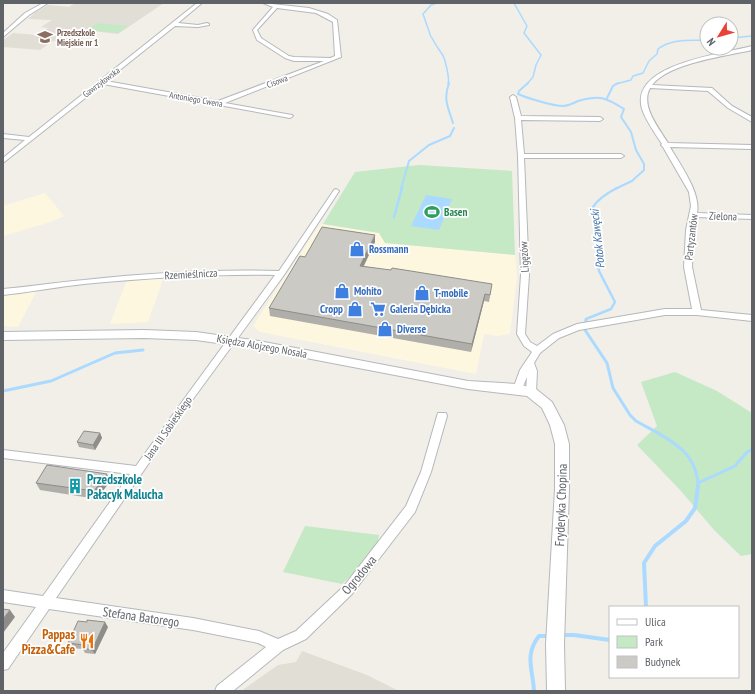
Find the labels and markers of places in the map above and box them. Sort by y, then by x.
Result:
place label: Przedszkole Miejskie nr 1 [57,27,98,48]
school or university icon: Przedszkole Miejskie nr 1 [36,28,54,46]
sports icon: Basen [423,203,441,221]
place label: Basen [444,205,467,219]
shop icon: Rossmann [348,240,366,258]
place label: Rossmann [369,242,408,256]
shop icon: Mohito [333,282,351,300]
place label: Mohito [354,284,382,298]
shop icon: T-mobile [413,284,431,302]
place label: T-mobile [434,286,469,300]
shop icon: Cropp [346,300,364,318]
supermarket icon: Galeria Dębicka [369,300,387,318]
place label: Cropp [320,302,343,316]
place label: Galeria Dębicka [390,302,451,316]
shop icon: Diverse [376,320,394,338]
place label: Diverse [397,322,426,336]
place label: Przedszkole Pałacyk Malucha [87,471,163,503]
building icon: Przedszkole Pałacyk Malucha [66,477,84,495]
place label: Pappas Pizza&Cafe [22,626,75,658]
restaurant icon: Pappas Pizza&Cafe [78,632,96,650]

